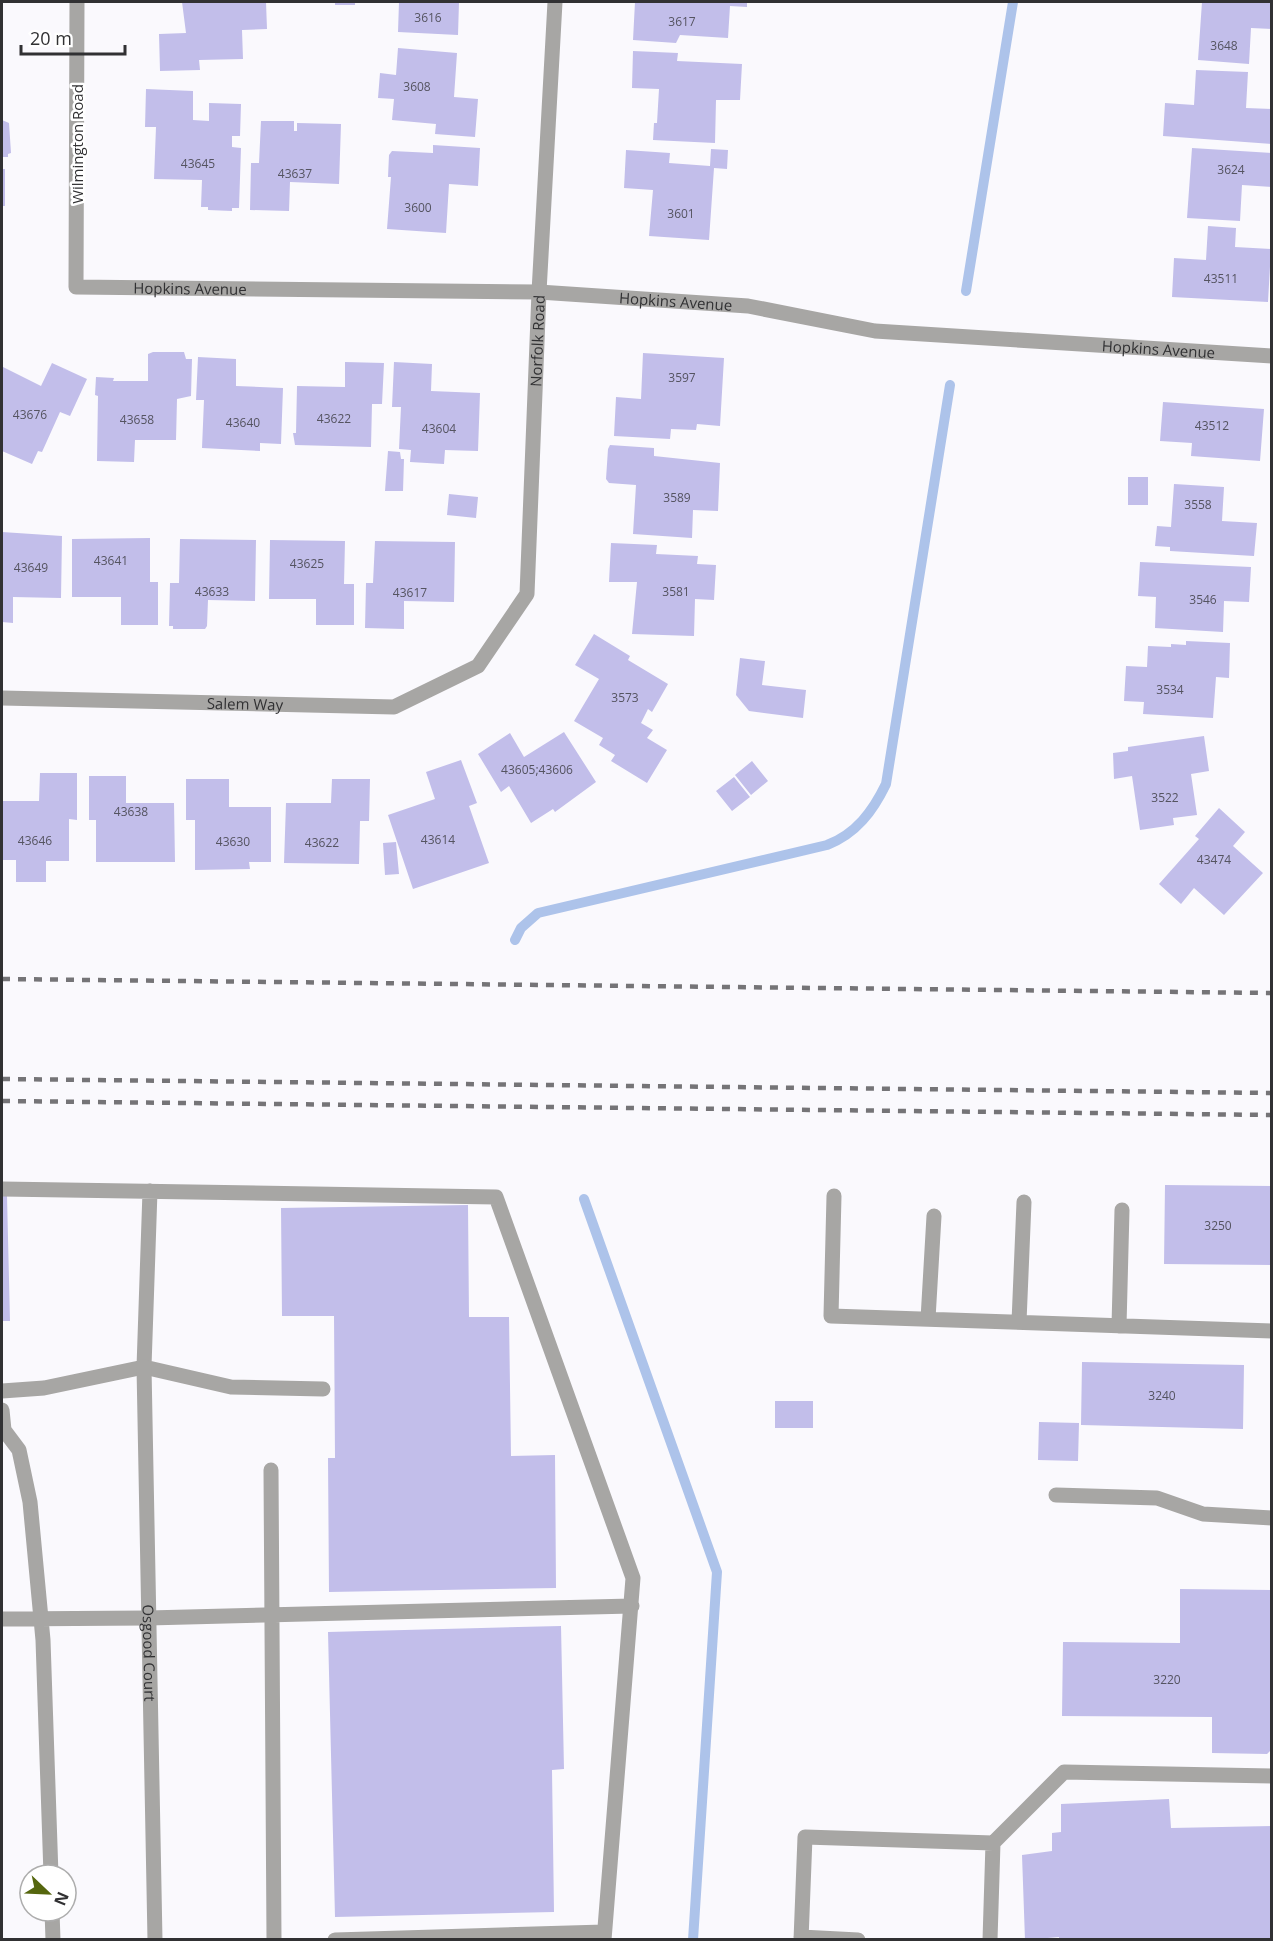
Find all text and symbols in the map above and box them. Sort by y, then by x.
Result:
house number: 3616 [414,9,442,26]
house number: 3617 [668,13,696,30]
scale bar [21,18,124,56]
text: 20 m [30,26,72,50]
house number: 3648 [1210,37,1238,54]
house number: 3608 [403,78,431,95]
street label: Wilmington Road [67,84,87,204]
house number: 43645 [181,155,215,172]
house number: 3624 [1217,161,1245,178]
house number: 43637 [278,165,312,182]
house number: 3600 [404,199,432,216]
house number: 3601 [667,205,695,222]
house number: 43511 [1204,270,1238,287]
street label: Hopkins Avenue [133,278,247,299]
street label: Hopkins Avenue [618,287,733,315]
street label: Norfolk Road [525,295,549,387]
street label: Hopkins Avenue [1101,335,1216,362]
house number: 3597 [668,369,696,386]
house number: 43676 [13,406,47,423]
house number: 43622 [317,410,351,427]
house number: 43658 [120,411,154,428]
house number: 43640 [226,414,260,431]
house number: 43512 [1195,417,1229,434]
house number: 43604 [422,420,456,437]
house number: 3589 [663,489,691,506]
house number: 3558 [1184,496,1212,513]
house number: 43641 [94,552,128,569]
house number: 43625 [290,555,324,572]
house number: 43649 [14,559,48,576]
house number: 43633 [195,583,229,600]
house number: 3581 [662,583,690,600]
house number: 43617 [393,584,427,601]
house number: 3546 [1189,591,1217,608]
house number: 3534 [1156,681,1184,698]
house number: 3573 [611,689,639,706]
street label: Salem Way [207,693,284,714]
house number: 43605;43606 [501,761,573,778]
house number: 3522 [1151,789,1179,806]
house number: 43638 [114,803,148,820]
house number: 43614 [421,831,455,848]
house number: 43646 [18,832,52,849]
house number: 43630 [216,833,250,850]
house number: 43622 [305,834,339,851]
house number: 43474 [1197,851,1231,868]
house number: 3250 [1204,1217,1232,1234]
house number: 3240 [1148,1387,1176,1404]
street label: Osgood Court [139,1604,160,1702]
house number: 3220 [1153,1671,1181,1688]
north arrow [18,1863,78,1923]
text: N [49,1889,74,1909]

